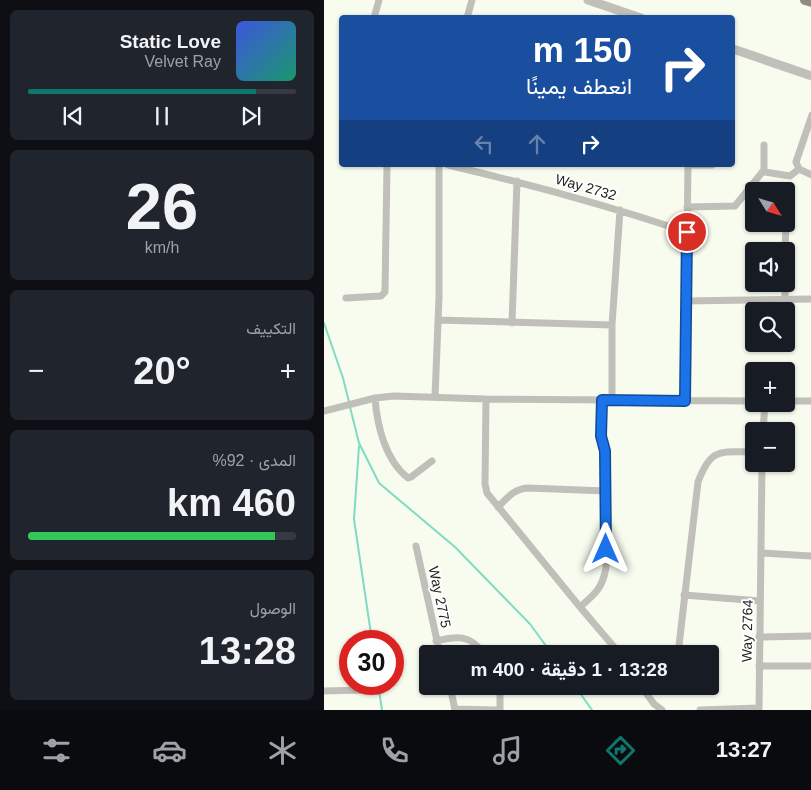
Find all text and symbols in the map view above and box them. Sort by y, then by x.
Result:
text: 150 m [533,30,632,69]
text: Static Love [120,31,221,52]
icon: right [650,35,715,100]
text: Velvet Ray [145,53,221,70]
text: انعطف يمينًا [526,74,632,99]
icon: previous [59,102,87,130]
icon: pause [148,102,176,130]
icon: next [237,102,265,130]
icon: left [470,130,498,158]
icon: ahead [523,130,551,158]
icon: right [576,130,604,158]
text: 26 [126,170,198,243]
street label: Way 2732 [554,171,618,203]
north arrow [745,182,795,232]
map controls [745,182,795,472]
pin [666,211,708,253]
icon: arrive [673,218,701,246]
text: km/h [145,239,179,256]
button: sound [745,242,795,292]
button: search [745,302,795,352]
text: التكييف [246,320,296,337]
text: 20° [133,350,191,392]
text: − [28,355,44,386]
text: + [280,355,296,386]
button: + [745,362,795,412]
button: − [745,422,795,472]
text: المدى · 92% [212,452,296,469]
text: 460 km [167,482,296,524]
position arrow [579,522,631,574]
street label: Way 2775 [426,565,454,629]
street label: Way 2764 [738,599,756,662]
text: الوصول [250,600,296,617]
text: 13:28 [199,630,296,672]
speed limit sign: 30 [339,630,404,695]
text: 13:28 · 1 دقيقة · 400 m [471,659,667,680]
icon: filters [39,733,74,768]
icon: car [152,733,187,768]
icon: climate [265,733,300,768]
icon: phone [377,733,412,768]
icon: music [490,733,525,768]
icon: directions [603,733,638,768]
text: 13:27 [716,737,772,762]

